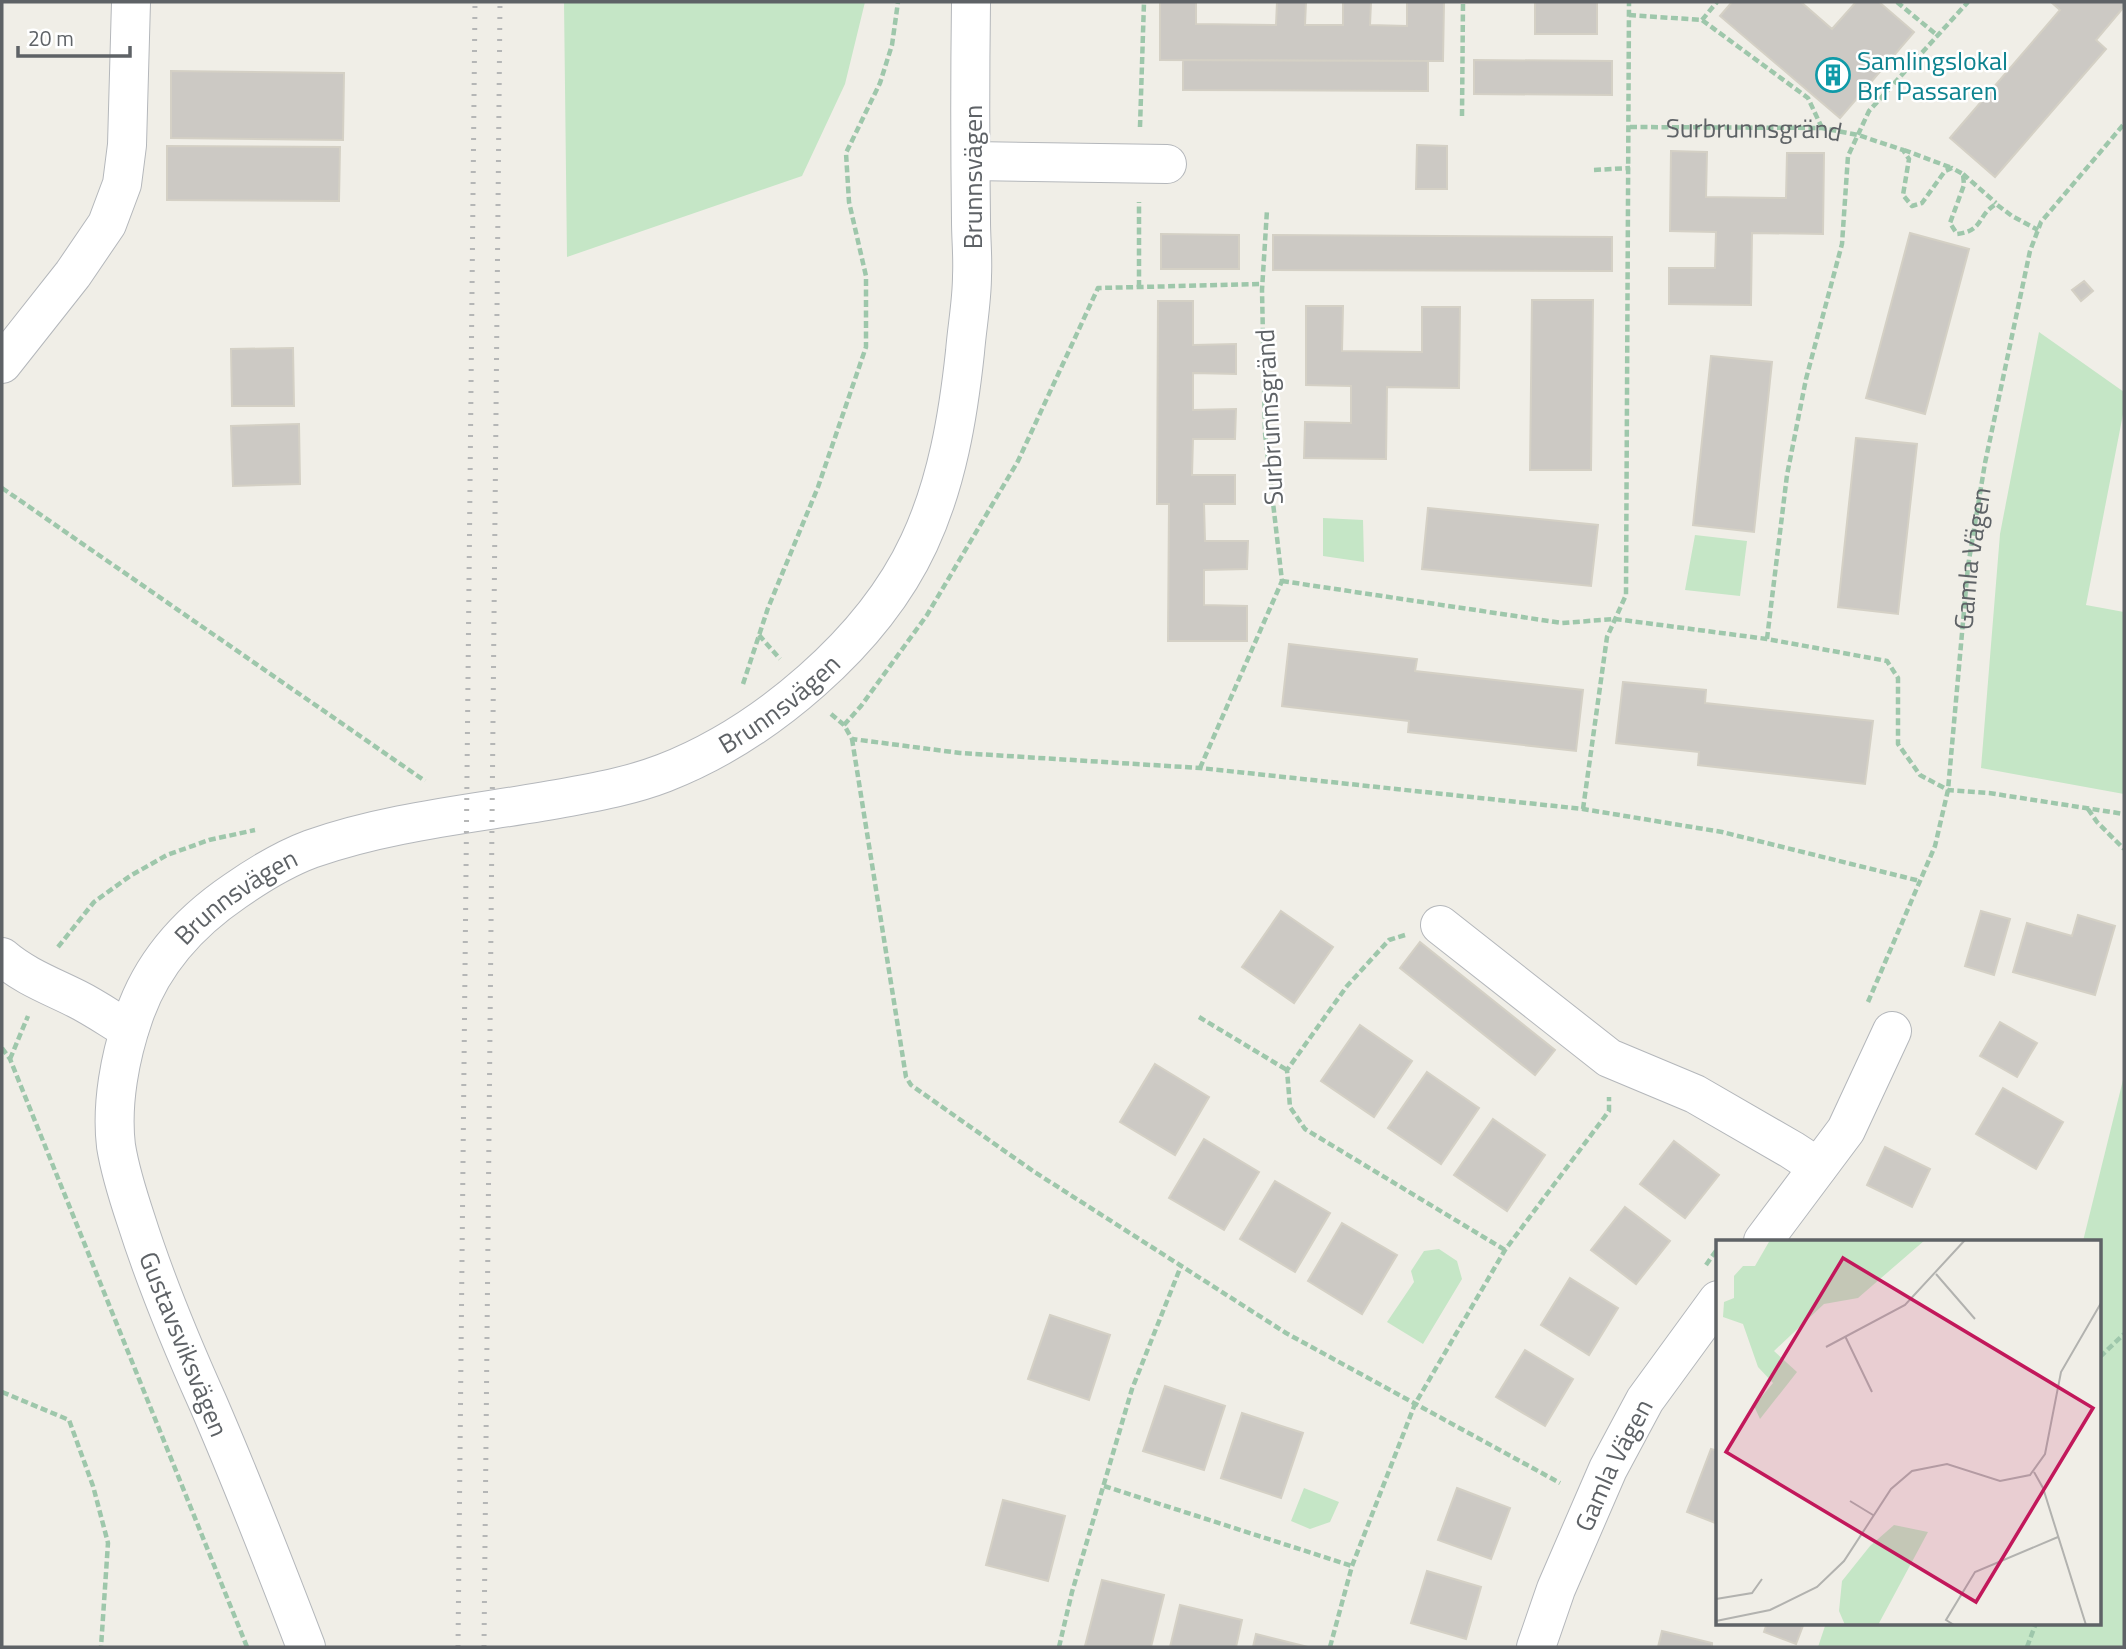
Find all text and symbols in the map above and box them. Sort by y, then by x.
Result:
scale bar [18,14,130,58]
text: 20 m [28,22,74,54]
place label: Samlingslokal Brf Passaren [1857,41,2008,110]
building icon: Samlingslokal Brf Passaren [1814,56,1852,94]
street label: Brunnsvägen [953,105,992,249]
street label: Surbrunnsgränd [1666,108,1846,151]
street label: Surbrunnsgränd [1245,328,1293,506]
street label: Gamla Vägen [1943,484,2000,631]
street label: Brunnsvägen [711,645,849,763]
street label: Brunnsvägen [164,838,304,953]
inset map [1716,1240,2102,1624]
street label: Gustavsviksvägen [129,1246,239,1442]
street label: Gamla Vägen [1564,1391,1662,1537]

